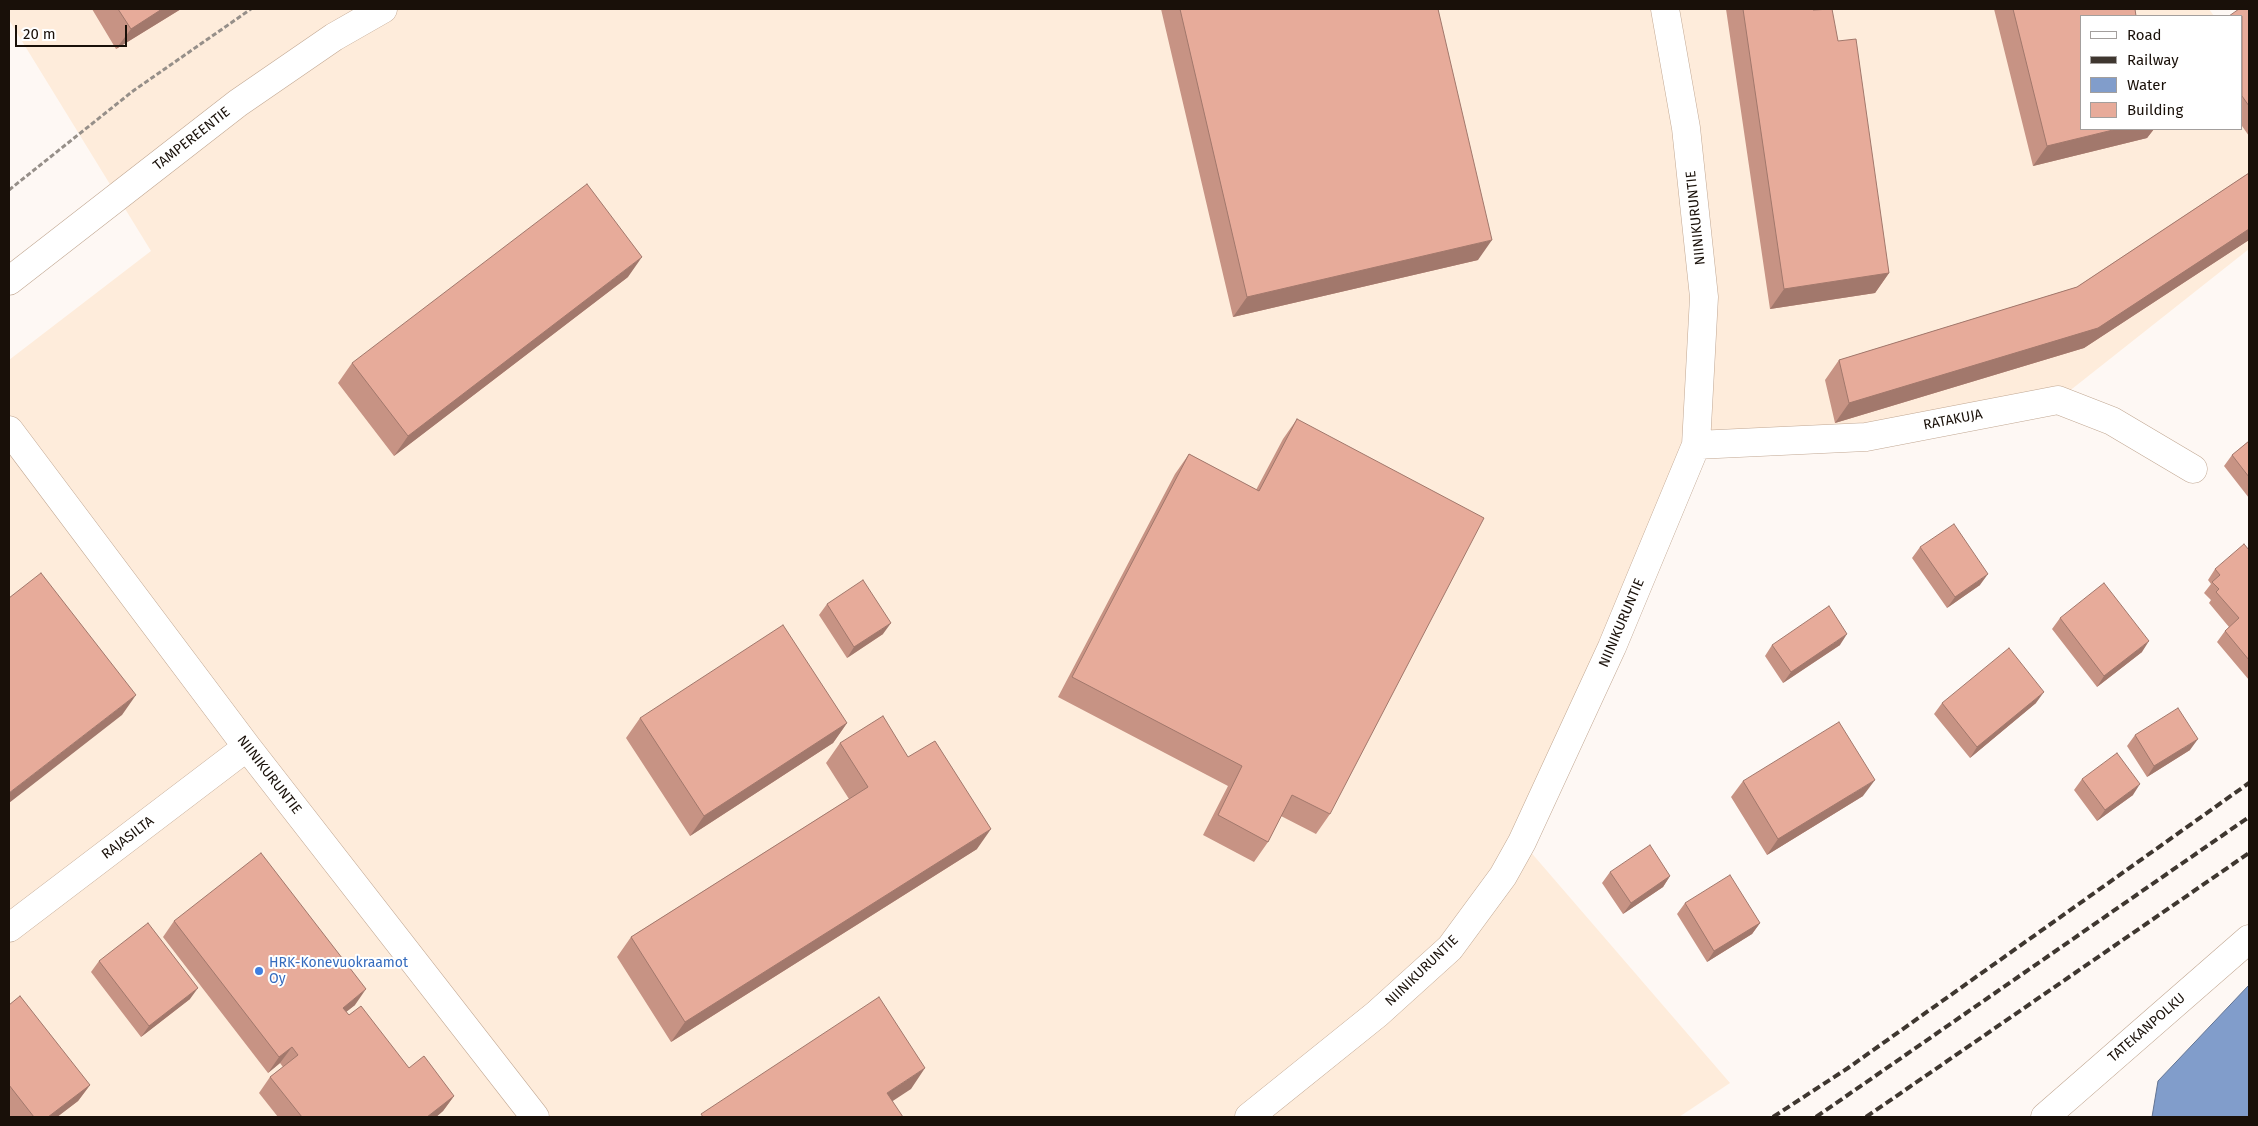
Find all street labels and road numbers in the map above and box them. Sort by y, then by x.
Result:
street label: TAMPEREENTIE [150,104,234,174]
street label: NIINIKURUNTIE [1683,170,1709,266]
street label: RATAKUJA [1922,406,1984,434]
street label: NIINIKURUNTIE [1596,576,1648,670]
street label: NIINIKURUNTIE [233,732,305,818]
street label: RAJASILTA [99,813,157,863]
street label: NIINIKURUNTIE [1382,932,1462,1010]
street label: TATEKANPOLKU [2105,990,2189,1066]

